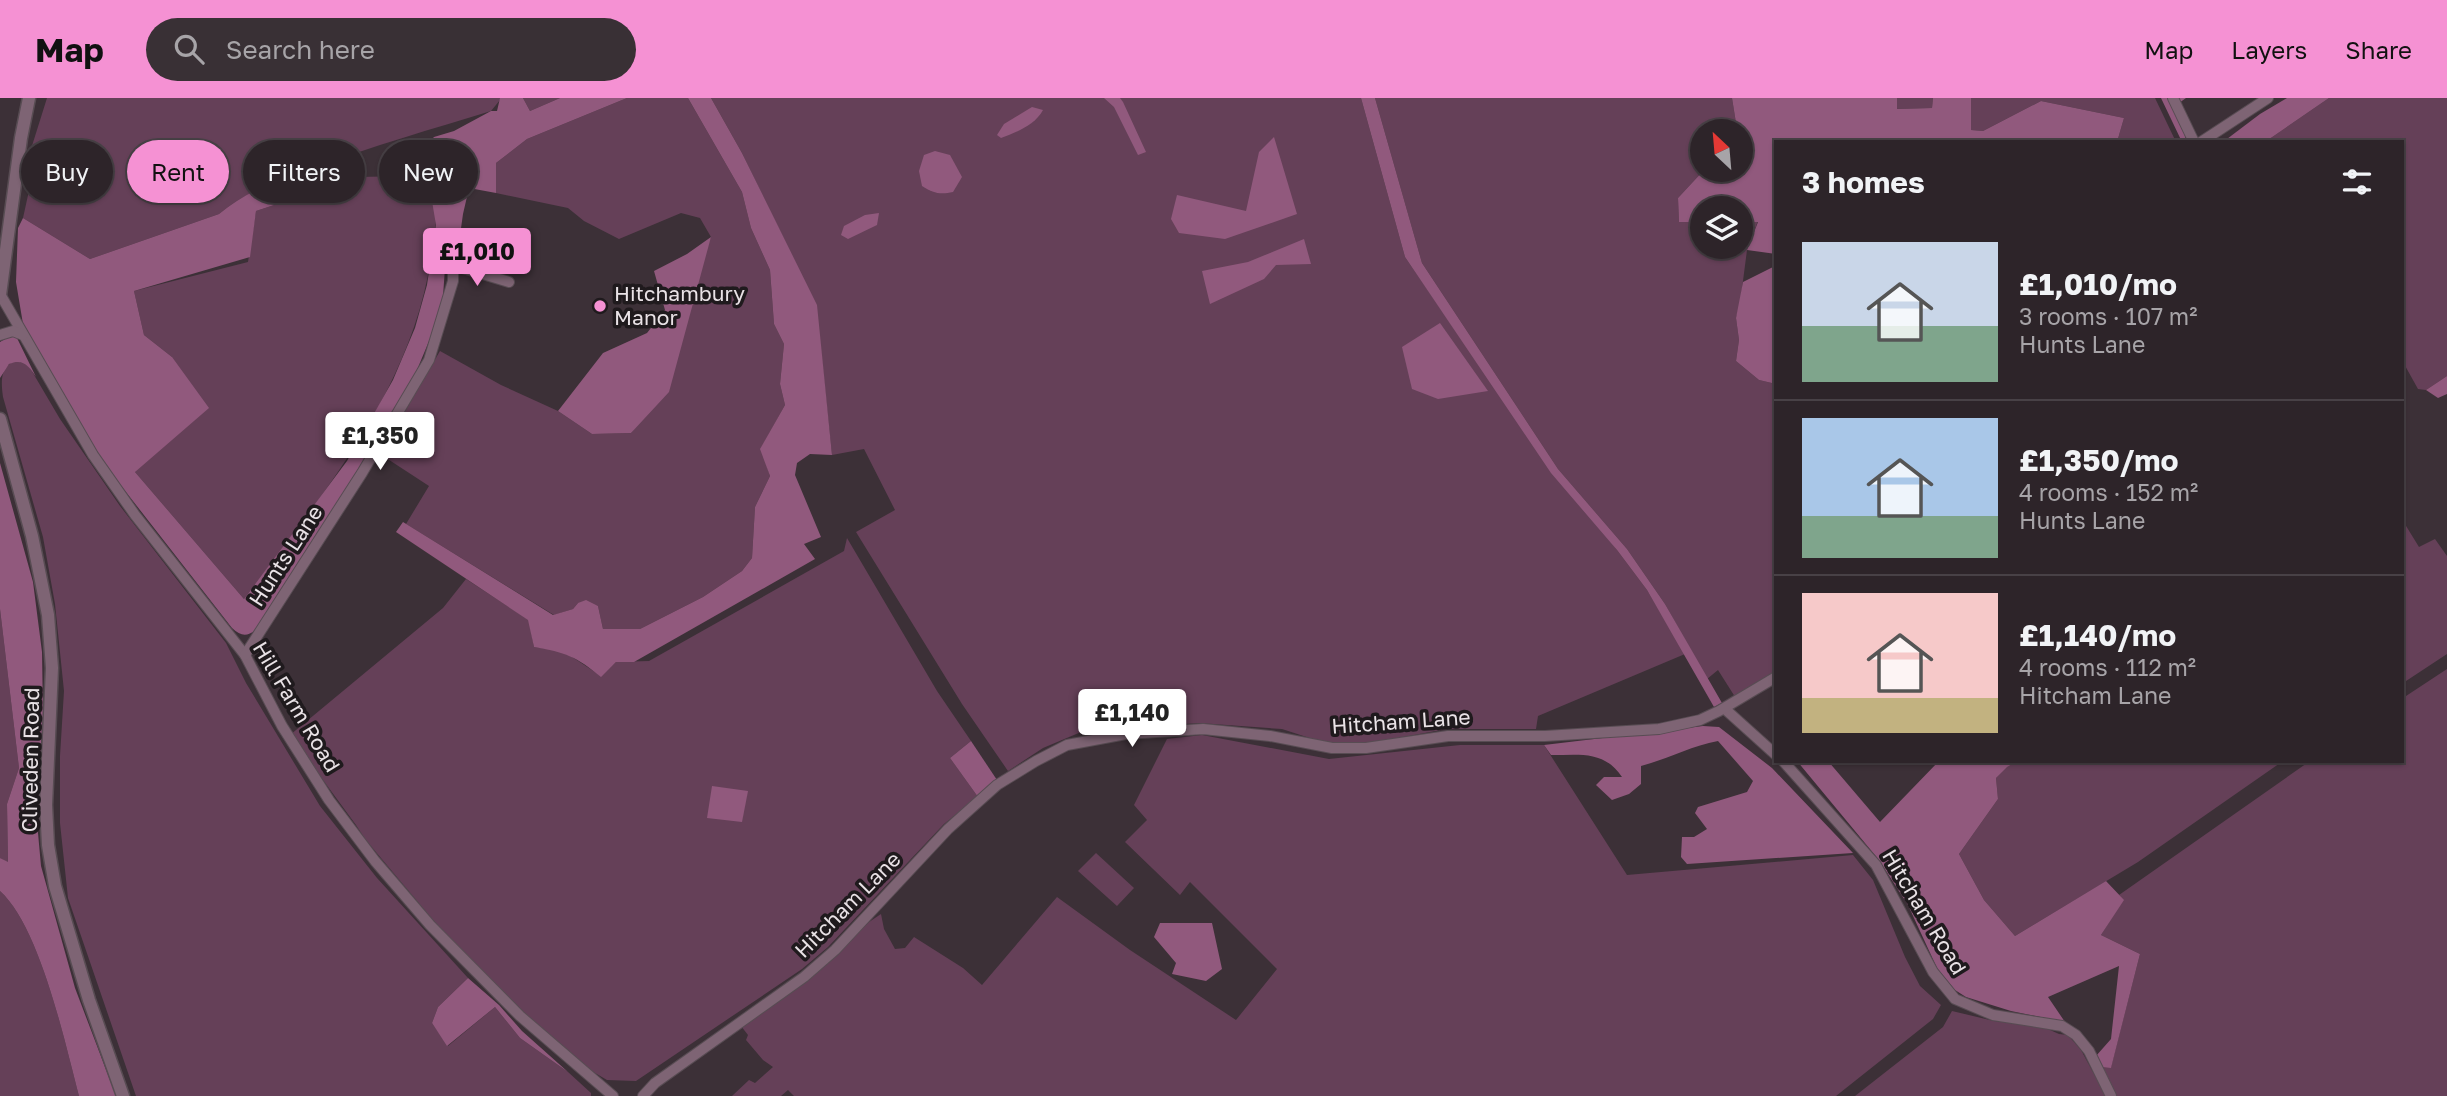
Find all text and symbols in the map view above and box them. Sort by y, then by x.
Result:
search box [146,18,636,81]
text: Map [35,30,104,69]
icon: search [170,30,208,68]
text: Search here [226,34,375,65]
text: Map [2144,35,2193,64]
text: Layers [2231,35,2307,64]
text: Share [2345,35,2412,64]
north arrow [1690,119,1754,182]
map controls [1690,119,1753,259]
chip: Buy [21,140,113,203]
chip: Rent [127,140,229,203]
chip: Filters [243,140,365,203]
chip: New [379,140,478,203]
icon: filters [2338,163,2376,201]
text: 3 homes [1802,164,1925,200]
button: layers [1690,196,1753,259]
pin: £1,010 [420,228,534,288]
text: £1,010 [439,237,515,265]
text: £1,010/mo [2019,266,2177,302]
icon: home [1858,270,1942,354]
place label: Hitchambury Manor [614,280,745,330]
marker: Hitchambury Manor [592,298,608,314]
text: 3 rooms · 107 m² [2019,302,2197,330]
text: Hunts Lane [2019,330,2145,358]
pin: £1,350 [323,412,437,472]
text: £1,350 [341,421,419,449]
text: £1,350/mo [2019,442,2179,478]
icon: home [1858,446,1942,530]
text: 4 rooms · 152 m² [2019,478,2198,506]
street label: Hunts Lane [243,500,327,611]
text: Hunts Lane [2019,506,2145,534]
text: £1,140/mo [2019,617,2176,653]
icon: home [1858,621,1942,705]
street label: Hill Farm Road [248,636,346,776]
text: 4 rooms · 112 m² [2019,653,2196,681]
text: Hitcham Lane [2019,681,2171,709]
street label: Cliveden Road [16,687,44,833]
pin: £1,140 [1075,690,1189,749]
text: £1,140 [1094,698,1170,726]
street label: Hitcham Lane [1331,703,1471,739]
street label: Hitcham Road [1877,844,1972,979]
street label: Hitcham Lane [789,846,906,963]

